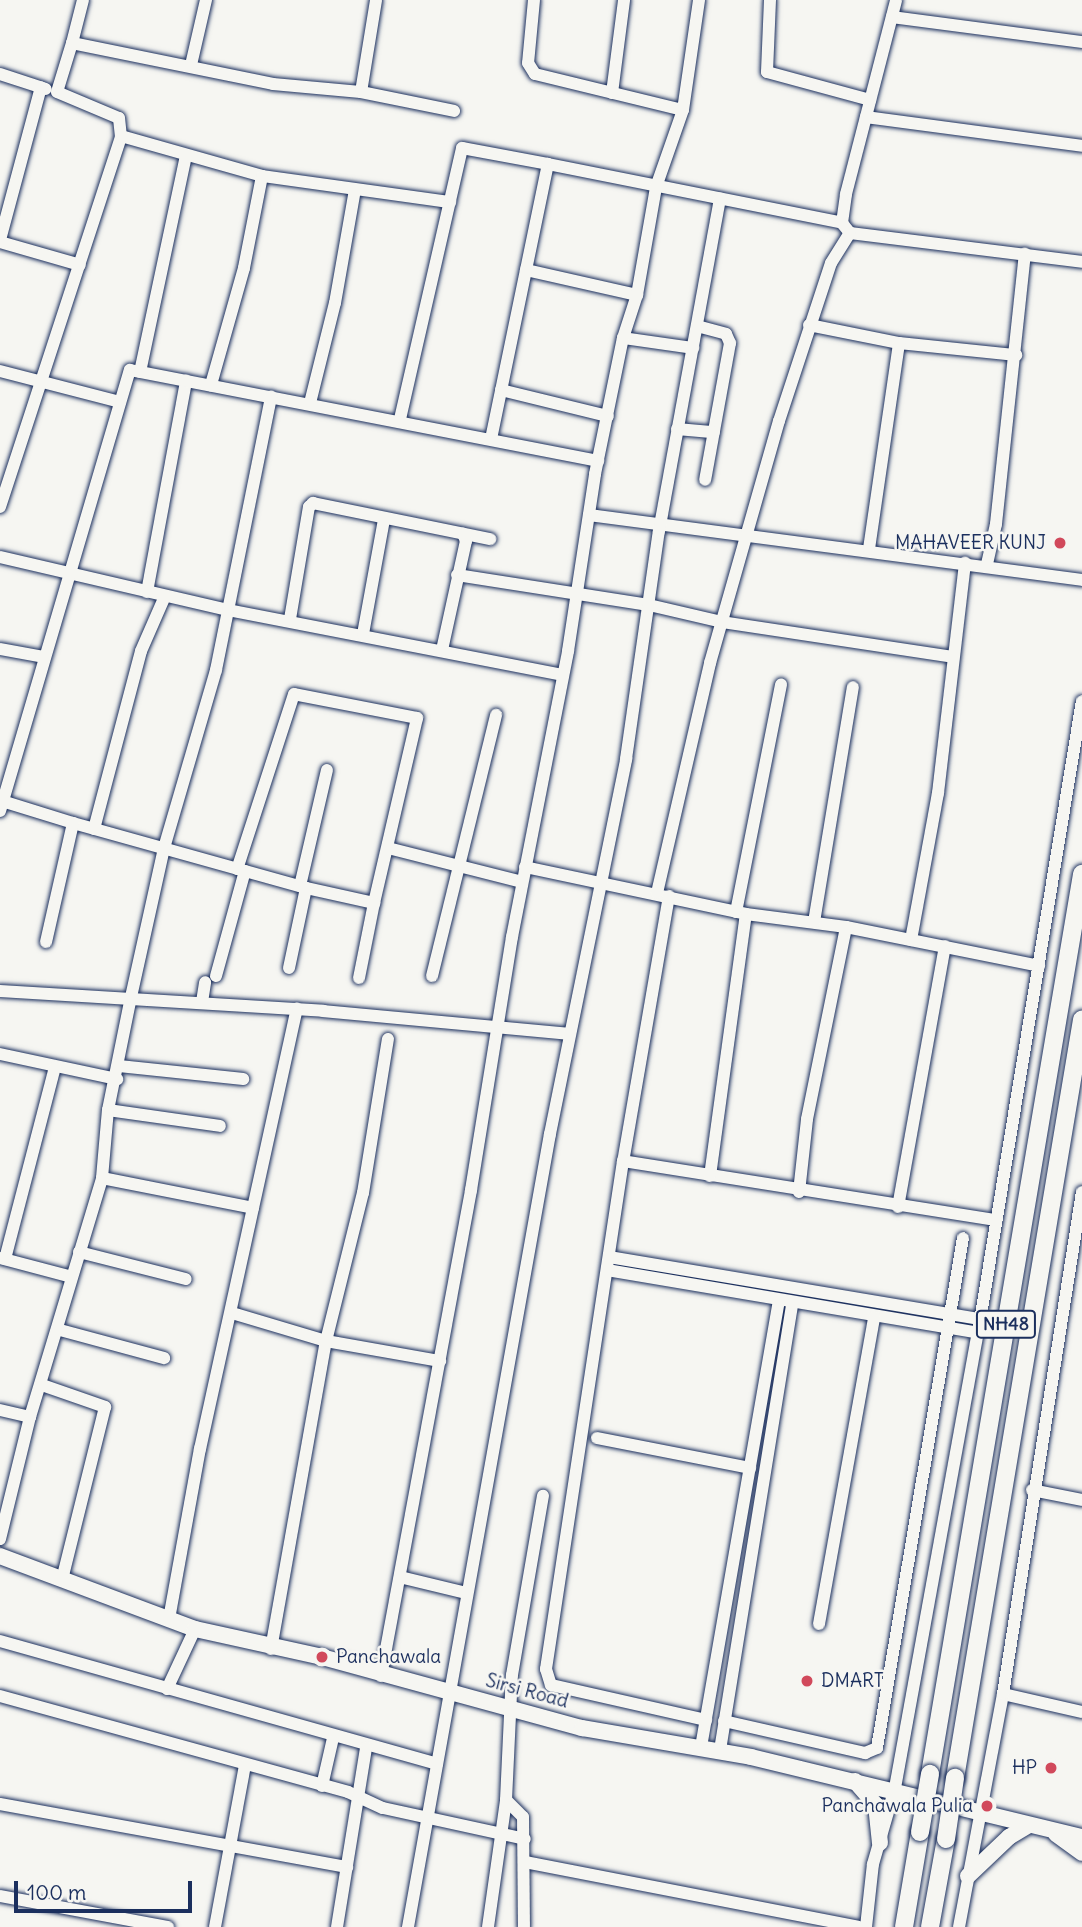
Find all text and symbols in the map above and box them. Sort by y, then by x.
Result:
place label: MAHAVEER KUNJ [895,532,1046,554]
marker: MAHAVEER KUNJ [1052,535,1068,551]
road number: NH48 [974,1310,1038,1338]
place label: Panchawala [336,1646,441,1668]
marker: Panchawala [314,1649,330,1665]
street label: Sirsi Road [483,1669,571,1713]
place label: DMART [821,1670,884,1692]
marker: DMART [799,1673,815,1689]
place label: HP [1012,1757,1037,1779]
marker: HP [1043,1760,1059,1776]
place label: Panchawala Pulia [821,1795,973,1817]
marker: Panchawala Pulia [979,1798,995,1814]
scale bar [18,1868,196,1912]
text: 100 m [27,1879,86,1906]

